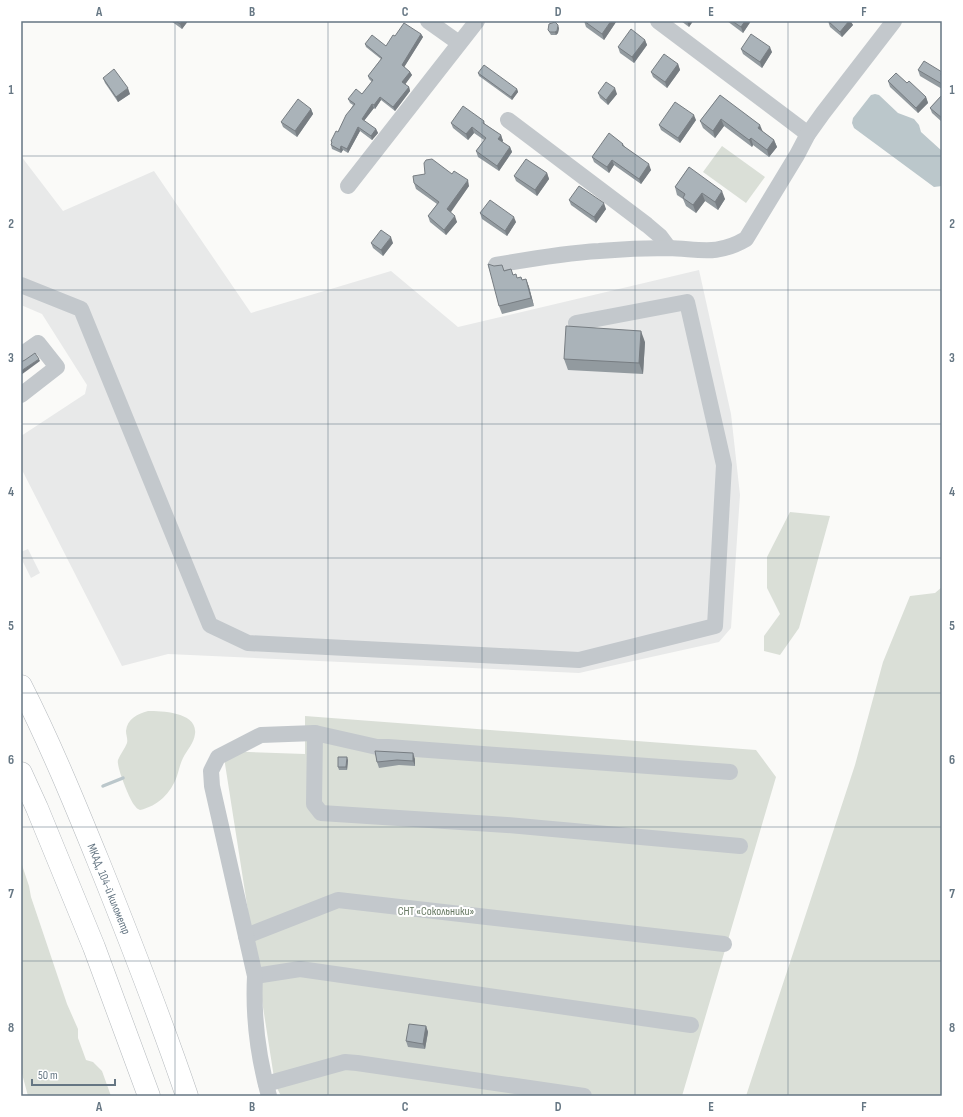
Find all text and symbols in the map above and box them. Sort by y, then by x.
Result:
text: A [95,4,103,20]
text: B [249,4,255,20]
text: C [402,4,409,20]
text: D [555,4,562,20]
text: E [708,4,714,20]
text: F [861,4,867,20]
text: 1 [8,82,14,98]
text: 1 [949,82,955,98]
text: 2 [8,216,14,232]
text: 2 [949,216,955,232]
text: 3 [8,350,14,366]
text: 3 [949,350,955,366]
text: 4 [8,484,14,500]
text: 4 [949,484,955,500]
text: 5 [8,618,14,634]
text: 5 [949,618,955,634]
text: 6 [8,752,14,768]
text: 6 [949,752,955,768]
street label: МКАД, 104-й километр [84,842,134,937]
text: 7 [8,886,14,902]
text: 7 [949,886,955,902]
park label: СНТ «Сокольники» [398,904,475,919]
text: 8 [8,1020,14,1036]
text: 8 [949,1020,955,1036]
scale bar [32,1061,115,1087]
text: 50 m [38,1068,58,1083]
text: A [95,1099,103,1115]
text: B [249,1099,255,1115]
text: C [402,1099,409,1115]
text: D [555,1099,562,1115]
text: E [708,1099,714,1115]
text: F [861,1099,867,1115]

